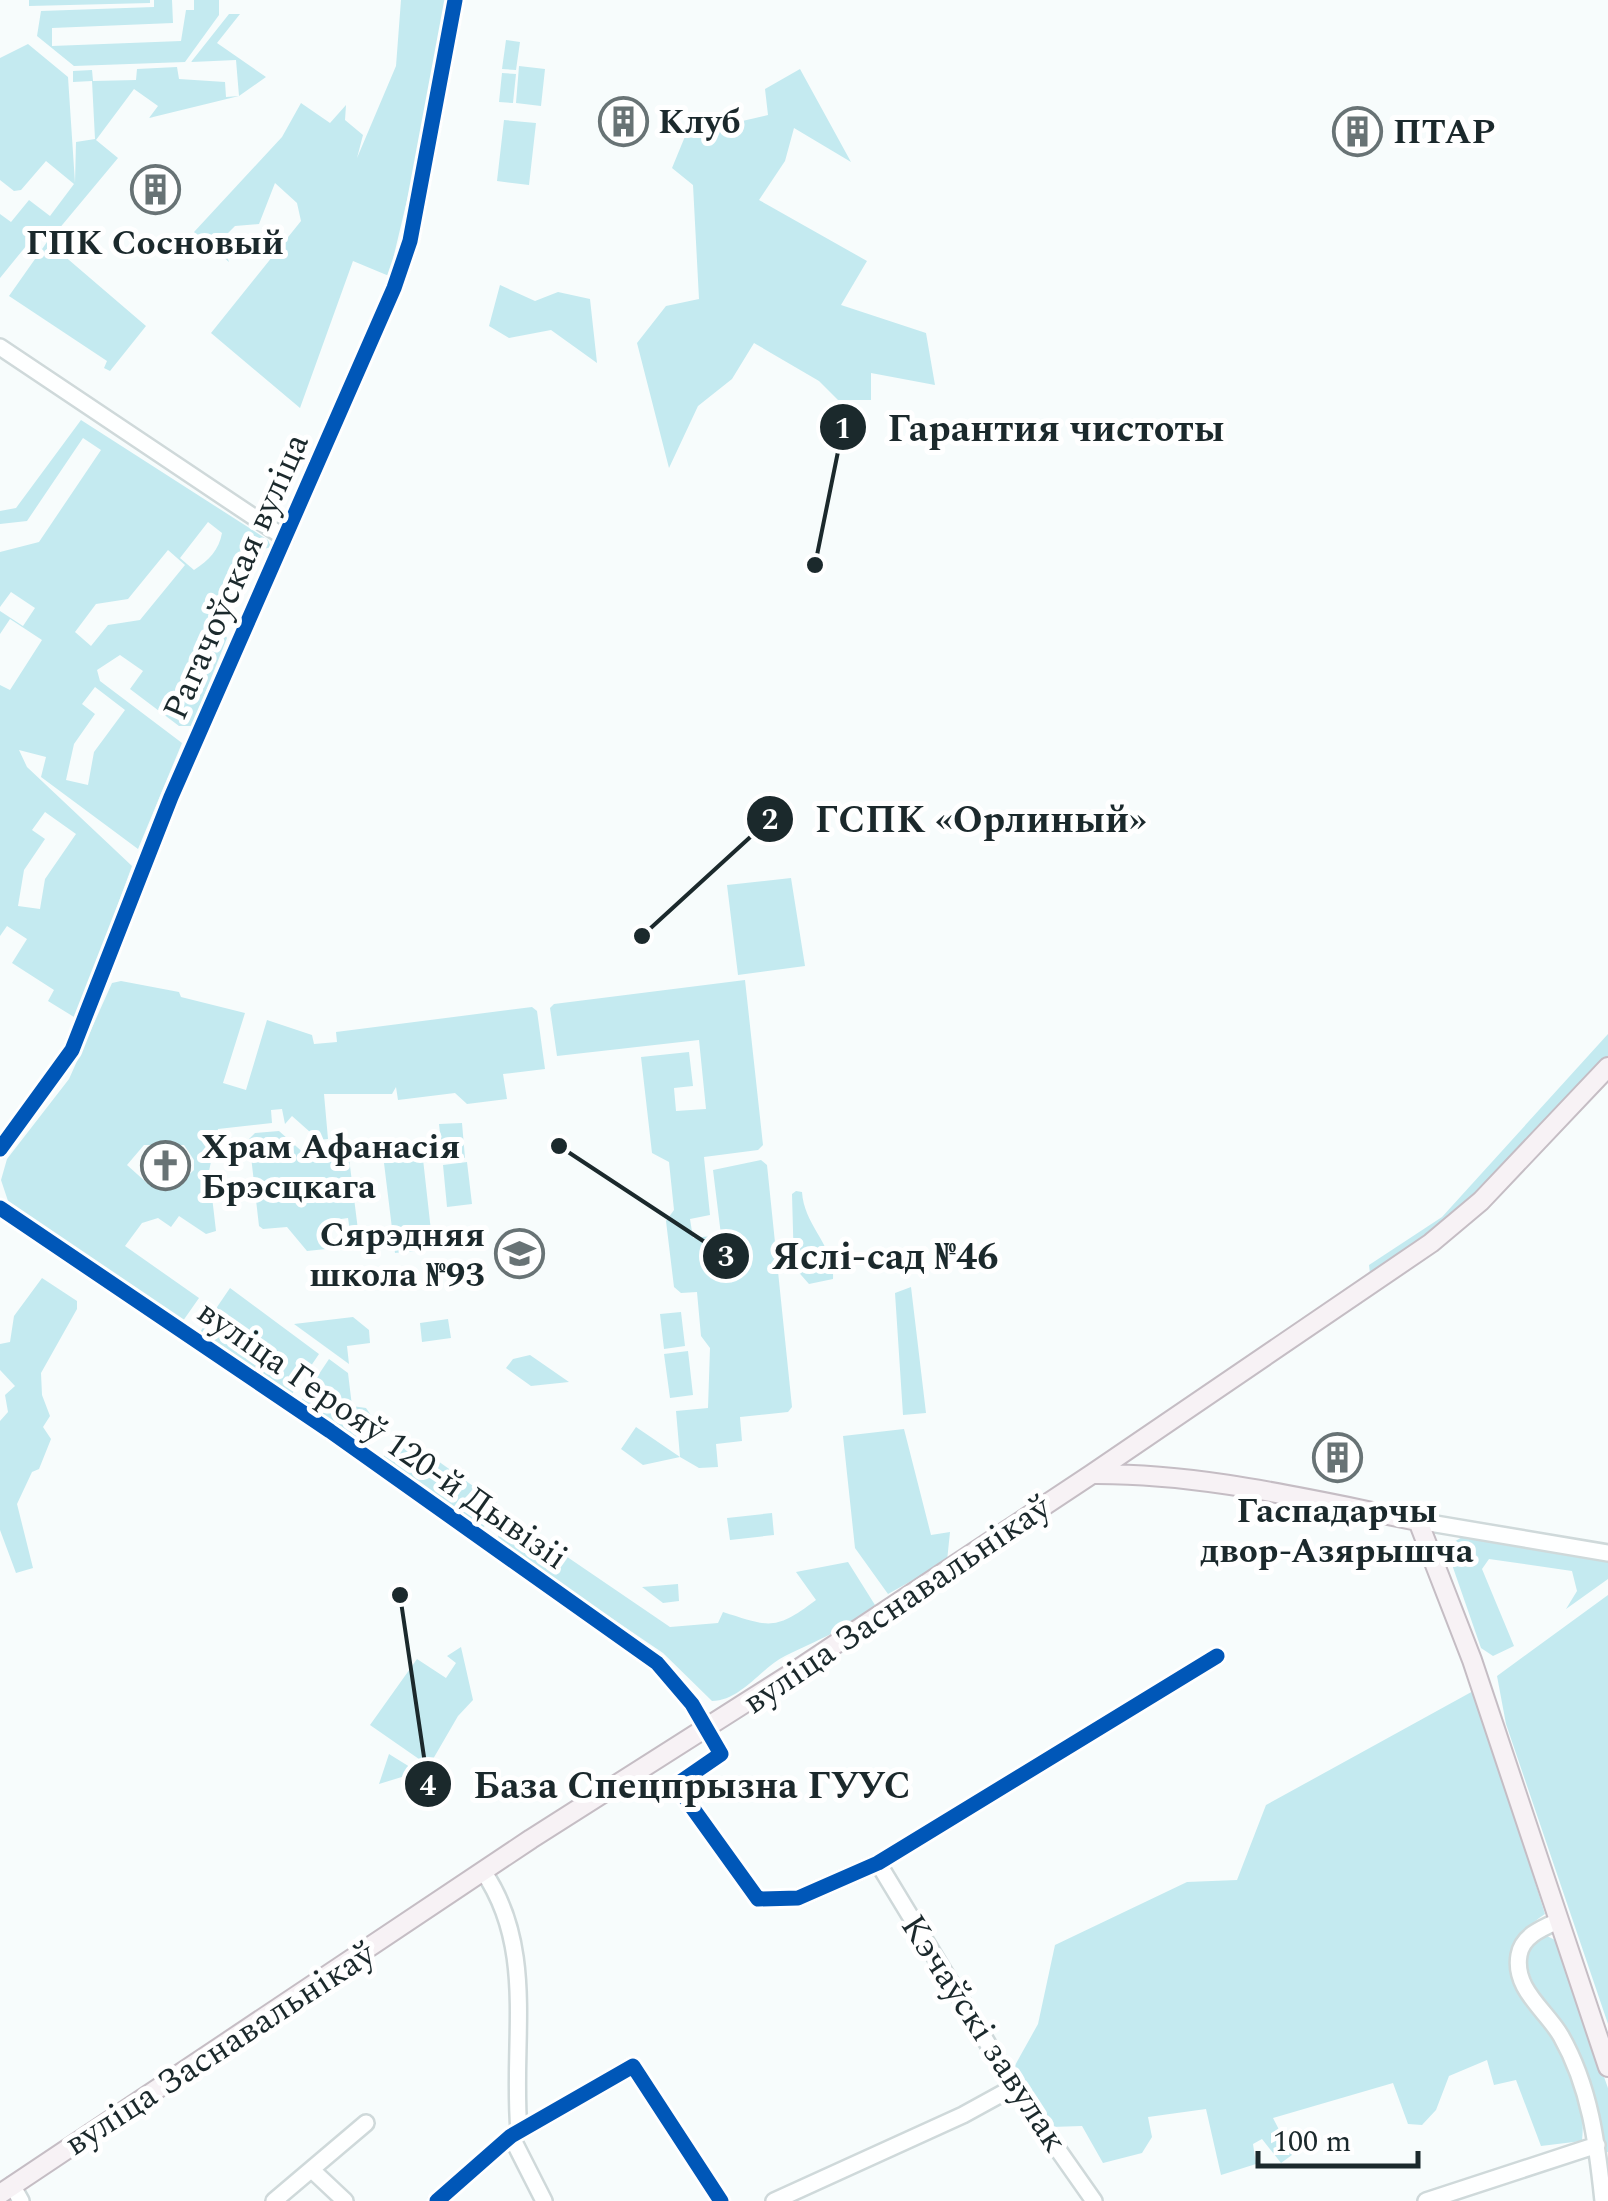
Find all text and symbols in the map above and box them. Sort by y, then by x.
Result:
building icon: Клуб [597,95,649,147]
place label: Клуб [658,96,741,149]
building icon: ПТАР [1332,105,1384,157]
place label: ПТАР [1393,106,1496,159]
building icon: ГПК Сосновый [129,164,181,216]
place label: ГПК Сосновый [26,217,284,270]
callout: Гарантия чистоты [818,393,1245,461]
text: Гарантия чистоты [887,401,1225,459]
text: 1 [835,406,851,452]
street label: Рагачоўская вуліца [149,425,323,728]
callout: ГСПК «Орлиный» [745,785,1167,853]
text: ГСПК «Орлиный» [815,792,1147,850]
text: 2 [762,797,778,843]
place label: Храм Афанасія Брэсцкага [201,1121,460,1214]
church icon: Храм Афанасія Брэсцкага [140,1140,192,1192]
place label: Сярэдняя школа №93 [309,1209,485,1302]
callout: Яслі-сад №46 [701,1222,1019,1290]
school or university icon: Сярэдняя школа №93 [494,1228,546,1280]
text: Яслі-сад №46 [771,1229,999,1287]
text: 3 [718,1234,734,1280]
street label: вуліца Герояў 120-й Дывізіі [186,1287,578,1584]
building icon: Гаспадарчы двор-Азярышча [1311,1432,1363,1484]
street label: вуліца Заснавальнікаў [732,1482,1063,1728]
place label: Гаспадарчы двор-Азярышча [1200,1485,1474,1578]
callout: База Спецпрызна ГУУС [403,1750,931,1818]
text: База Спецпрызна ГУУС [473,1758,911,1816]
text: 4 [420,1763,437,1809]
street label: Кэчаўскі завулак [887,1904,1081,2163]
street label: вуліца Заснавальнікаў [54,1928,387,2170]
scale bar [1258,2106,1418,2168]
text: 100 m [1273,2119,1351,2165]

